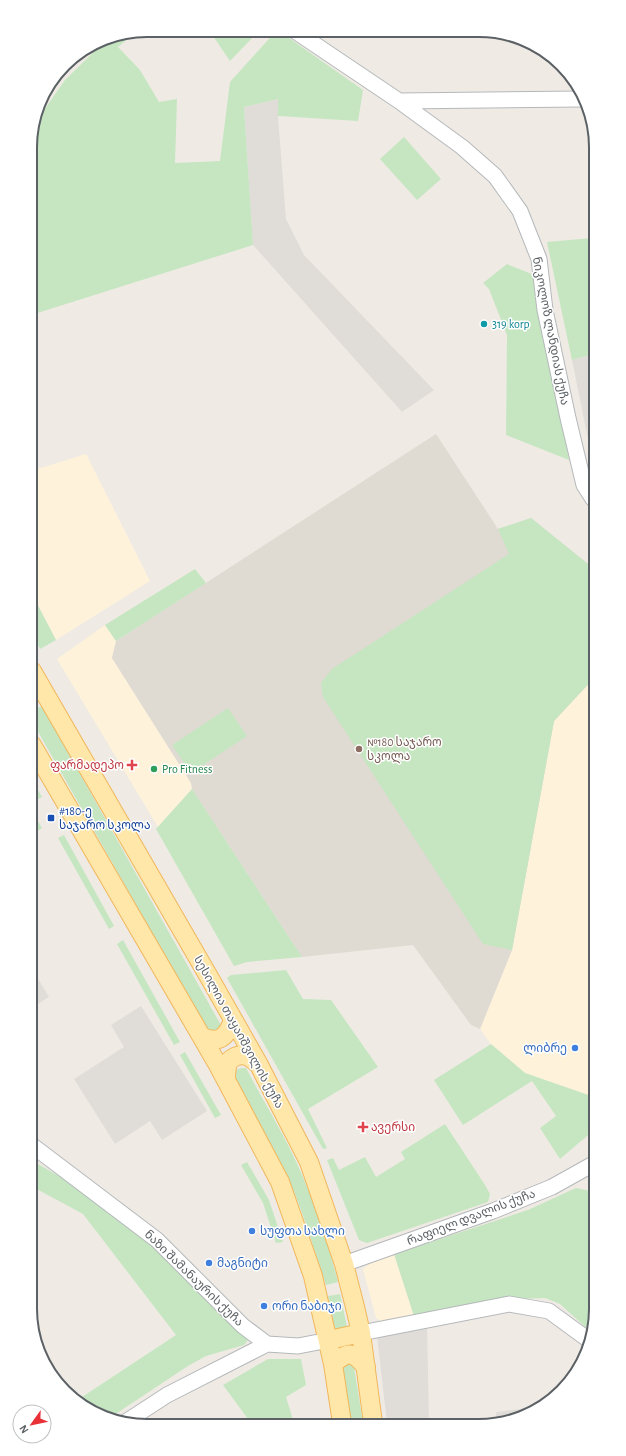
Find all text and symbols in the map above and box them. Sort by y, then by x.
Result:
street label: ნიკოლოზ ლანდიას ქუჩა [529,256,571,407]
place label: 319 korp [492,318,530,330]
marker: 319 korp [479,319,489,329]
place label: №180 საჯარო სკოლა [367,736,442,764]
marker: №180 საჯარო სკოლა [354,744,364,754]
place label: ფარმადეპო [50,759,124,773]
marker: ფარმადეპო [127,760,137,770]
place label: Pro Fitness [162,763,212,775]
marker: Pro Fitness [149,764,159,774]
place label: #180-ე საჯარო სკოლა [59,805,151,833]
marker: #180-ე საჯარო სკოლა [46,813,56,823]
street label: სესილია თაყაიშვილის ქუჩა [190,954,286,1111]
place label: ლიბრე [523,1042,567,1056]
marker: ლიბრე [570,1043,580,1053]
place label: ავერსი [371,1121,415,1134]
marker: ავერსი [358,1122,368,1132]
street label: რაფიელ დვალის ქუჩა [405,1187,538,1249]
place label: სუფთა სახლი [260,1225,345,1239]
marker: სუფთა სახლი [247,1226,257,1236]
street label: ნაზი შამანაურის ქუჩა [142,1228,246,1329]
place label: მაგნიტი [217,1257,268,1270]
marker: მაგნიტი [204,1258,214,1268]
place label: ორი ნაბიჯი [272,1300,342,1313]
marker: ორი ნაბიჯი [259,1301,269,1311]
north arrow [12,1404,52,1444]
text: N [17,1423,31,1435]

